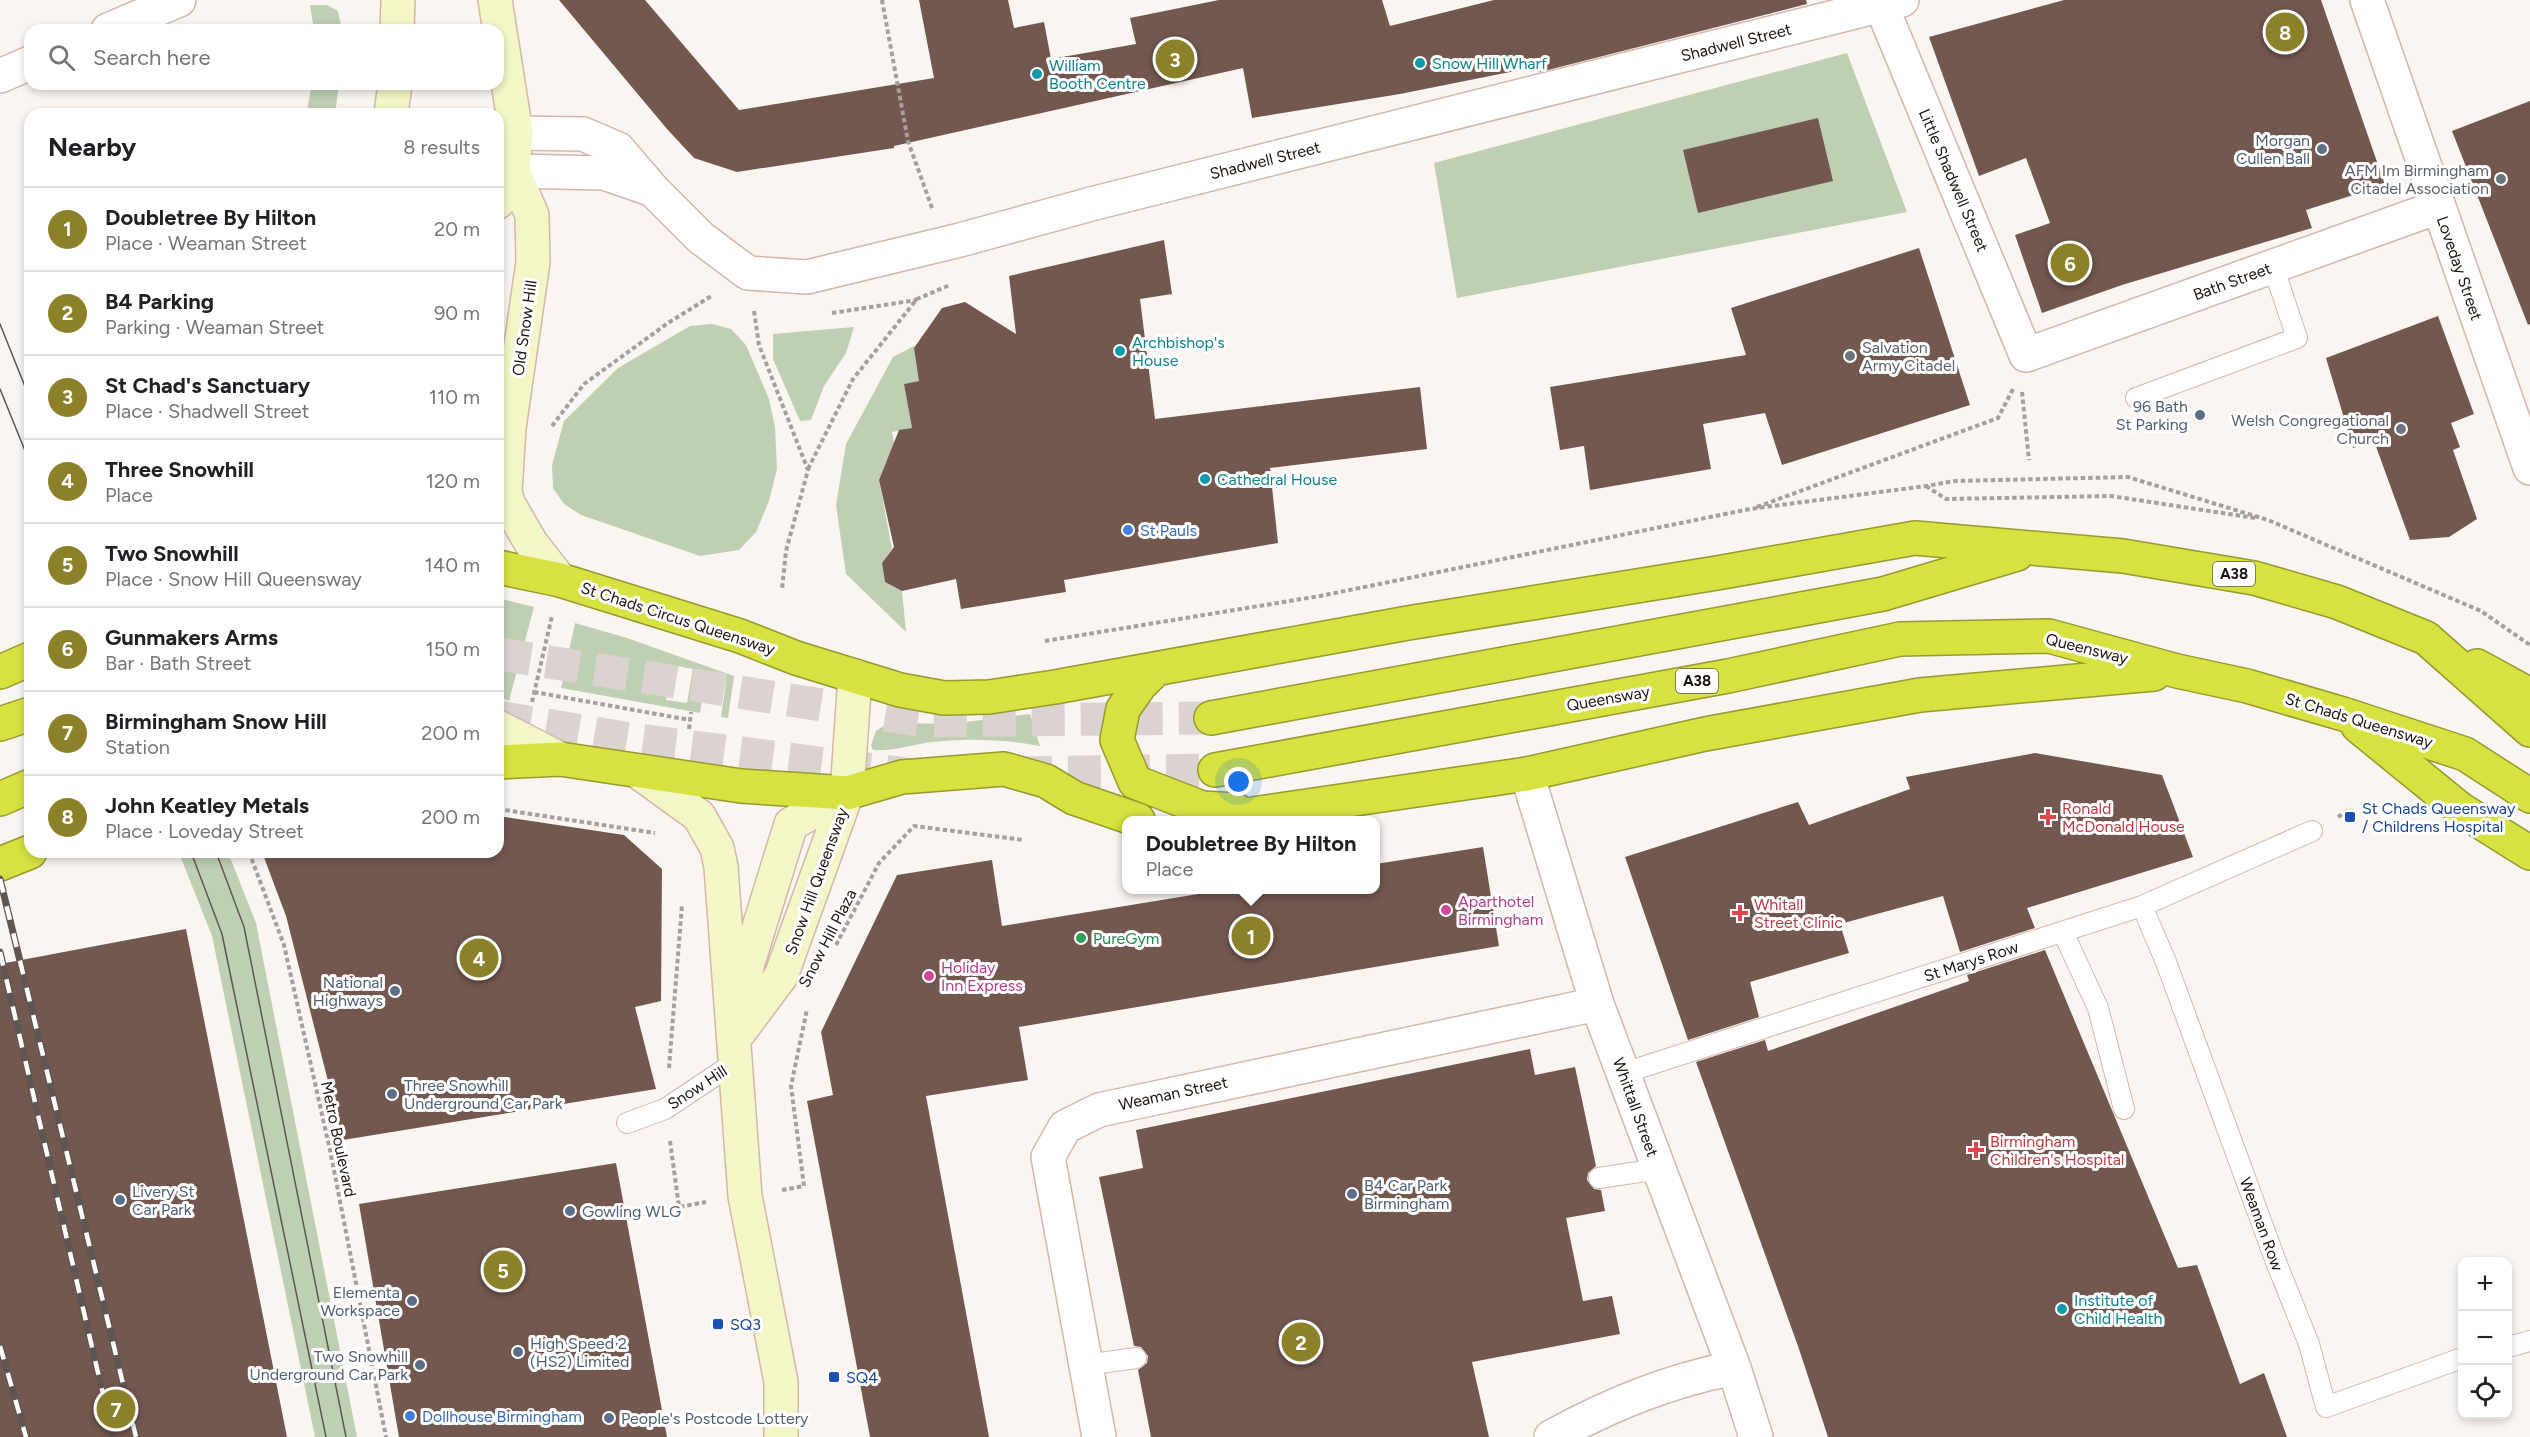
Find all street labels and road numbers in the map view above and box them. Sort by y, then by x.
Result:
street label: Shadwell Street [1679,20,1793,65]
street label: Little Shadwell Street [1915,106,1992,255]
street label: Shadwell Street [1208,138,1322,183]
street label: Loveday Street [2433,214,2486,323]
street label: Bath Street [2191,259,2274,304]
street label: Old Snow Hill [508,279,541,377]
road number: A38 [2213,562,2255,586]
street label: St Chads Circus Queensway [578,578,778,659]
street label: Queensway [2044,629,2131,668]
road number: A38 [1676,669,1718,693]
street label: Queensway [1565,682,1652,715]
street label: St Chads Queensway [2283,689,2435,752]
street label: Snow Hill Queensway [781,805,852,957]
street label: Snow Hill Plaza [794,886,860,991]
street label: St Marys Row [1921,937,2021,986]
street label: Whittall Street [1609,1055,1662,1159]
street label: Snow Hill [664,1061,731,1114]
street label: Weaman Street [1117,1073,1229,1114]
street label: Metro Boulevard [317,1079,360,1199]
street label: Weaman Row [2236,1175,2287,1274]

